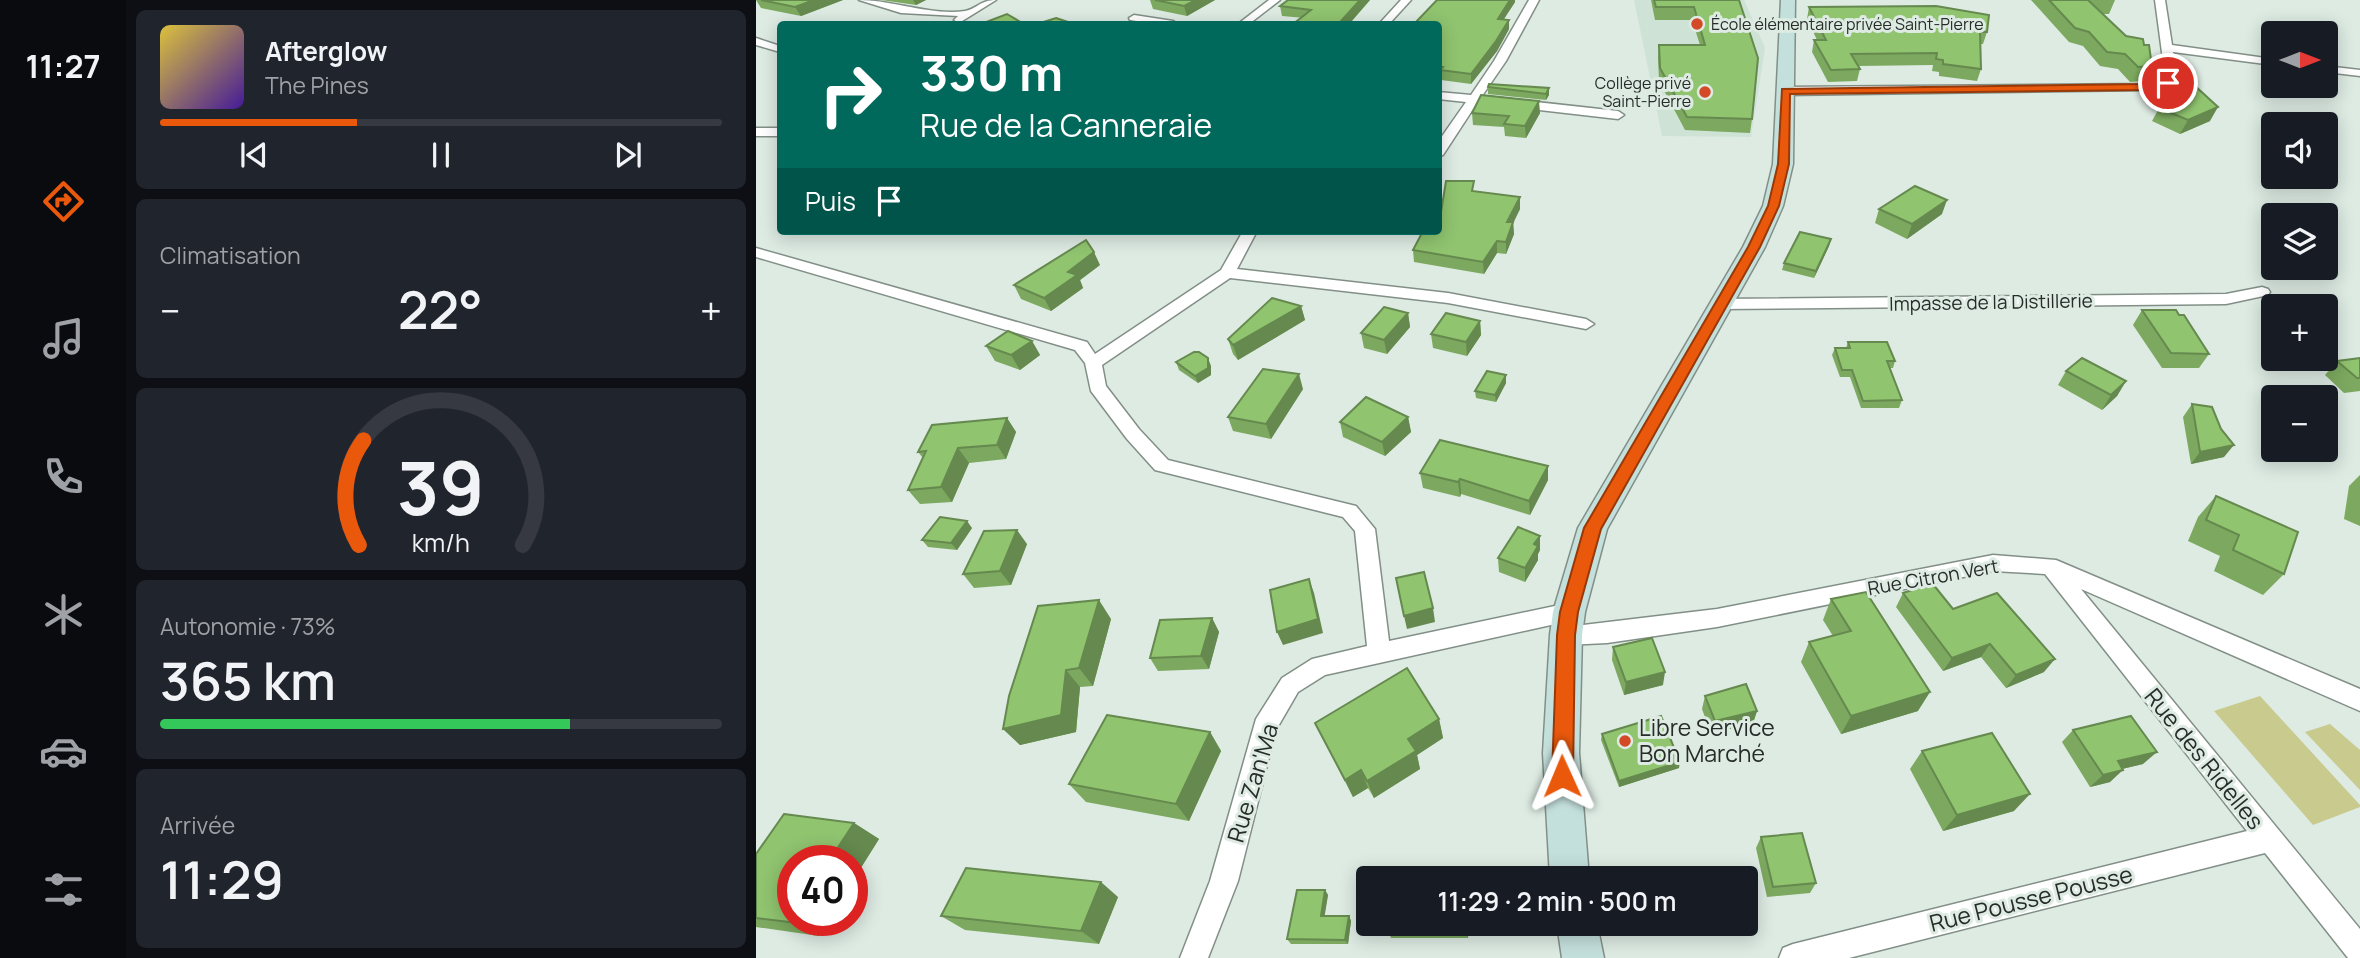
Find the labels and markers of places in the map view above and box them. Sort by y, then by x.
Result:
place label: École élémentaire privée Saint-Pierre [1711,13,1984,35]
marker: École élémentaire privée Saint-Pierre [1689,16,1705,32]
pin [2138,53,2198,113]
place label: Collège privé Saint-Pierre [1595,72,1691,112]
marker: Collège privé Saint-Pierre [1697,84,1713,100]
place label: Libre Service Bon Marché [1639,711,1775,769]
marker: Libre Service Bon Marché [1617,733,1633,749]

